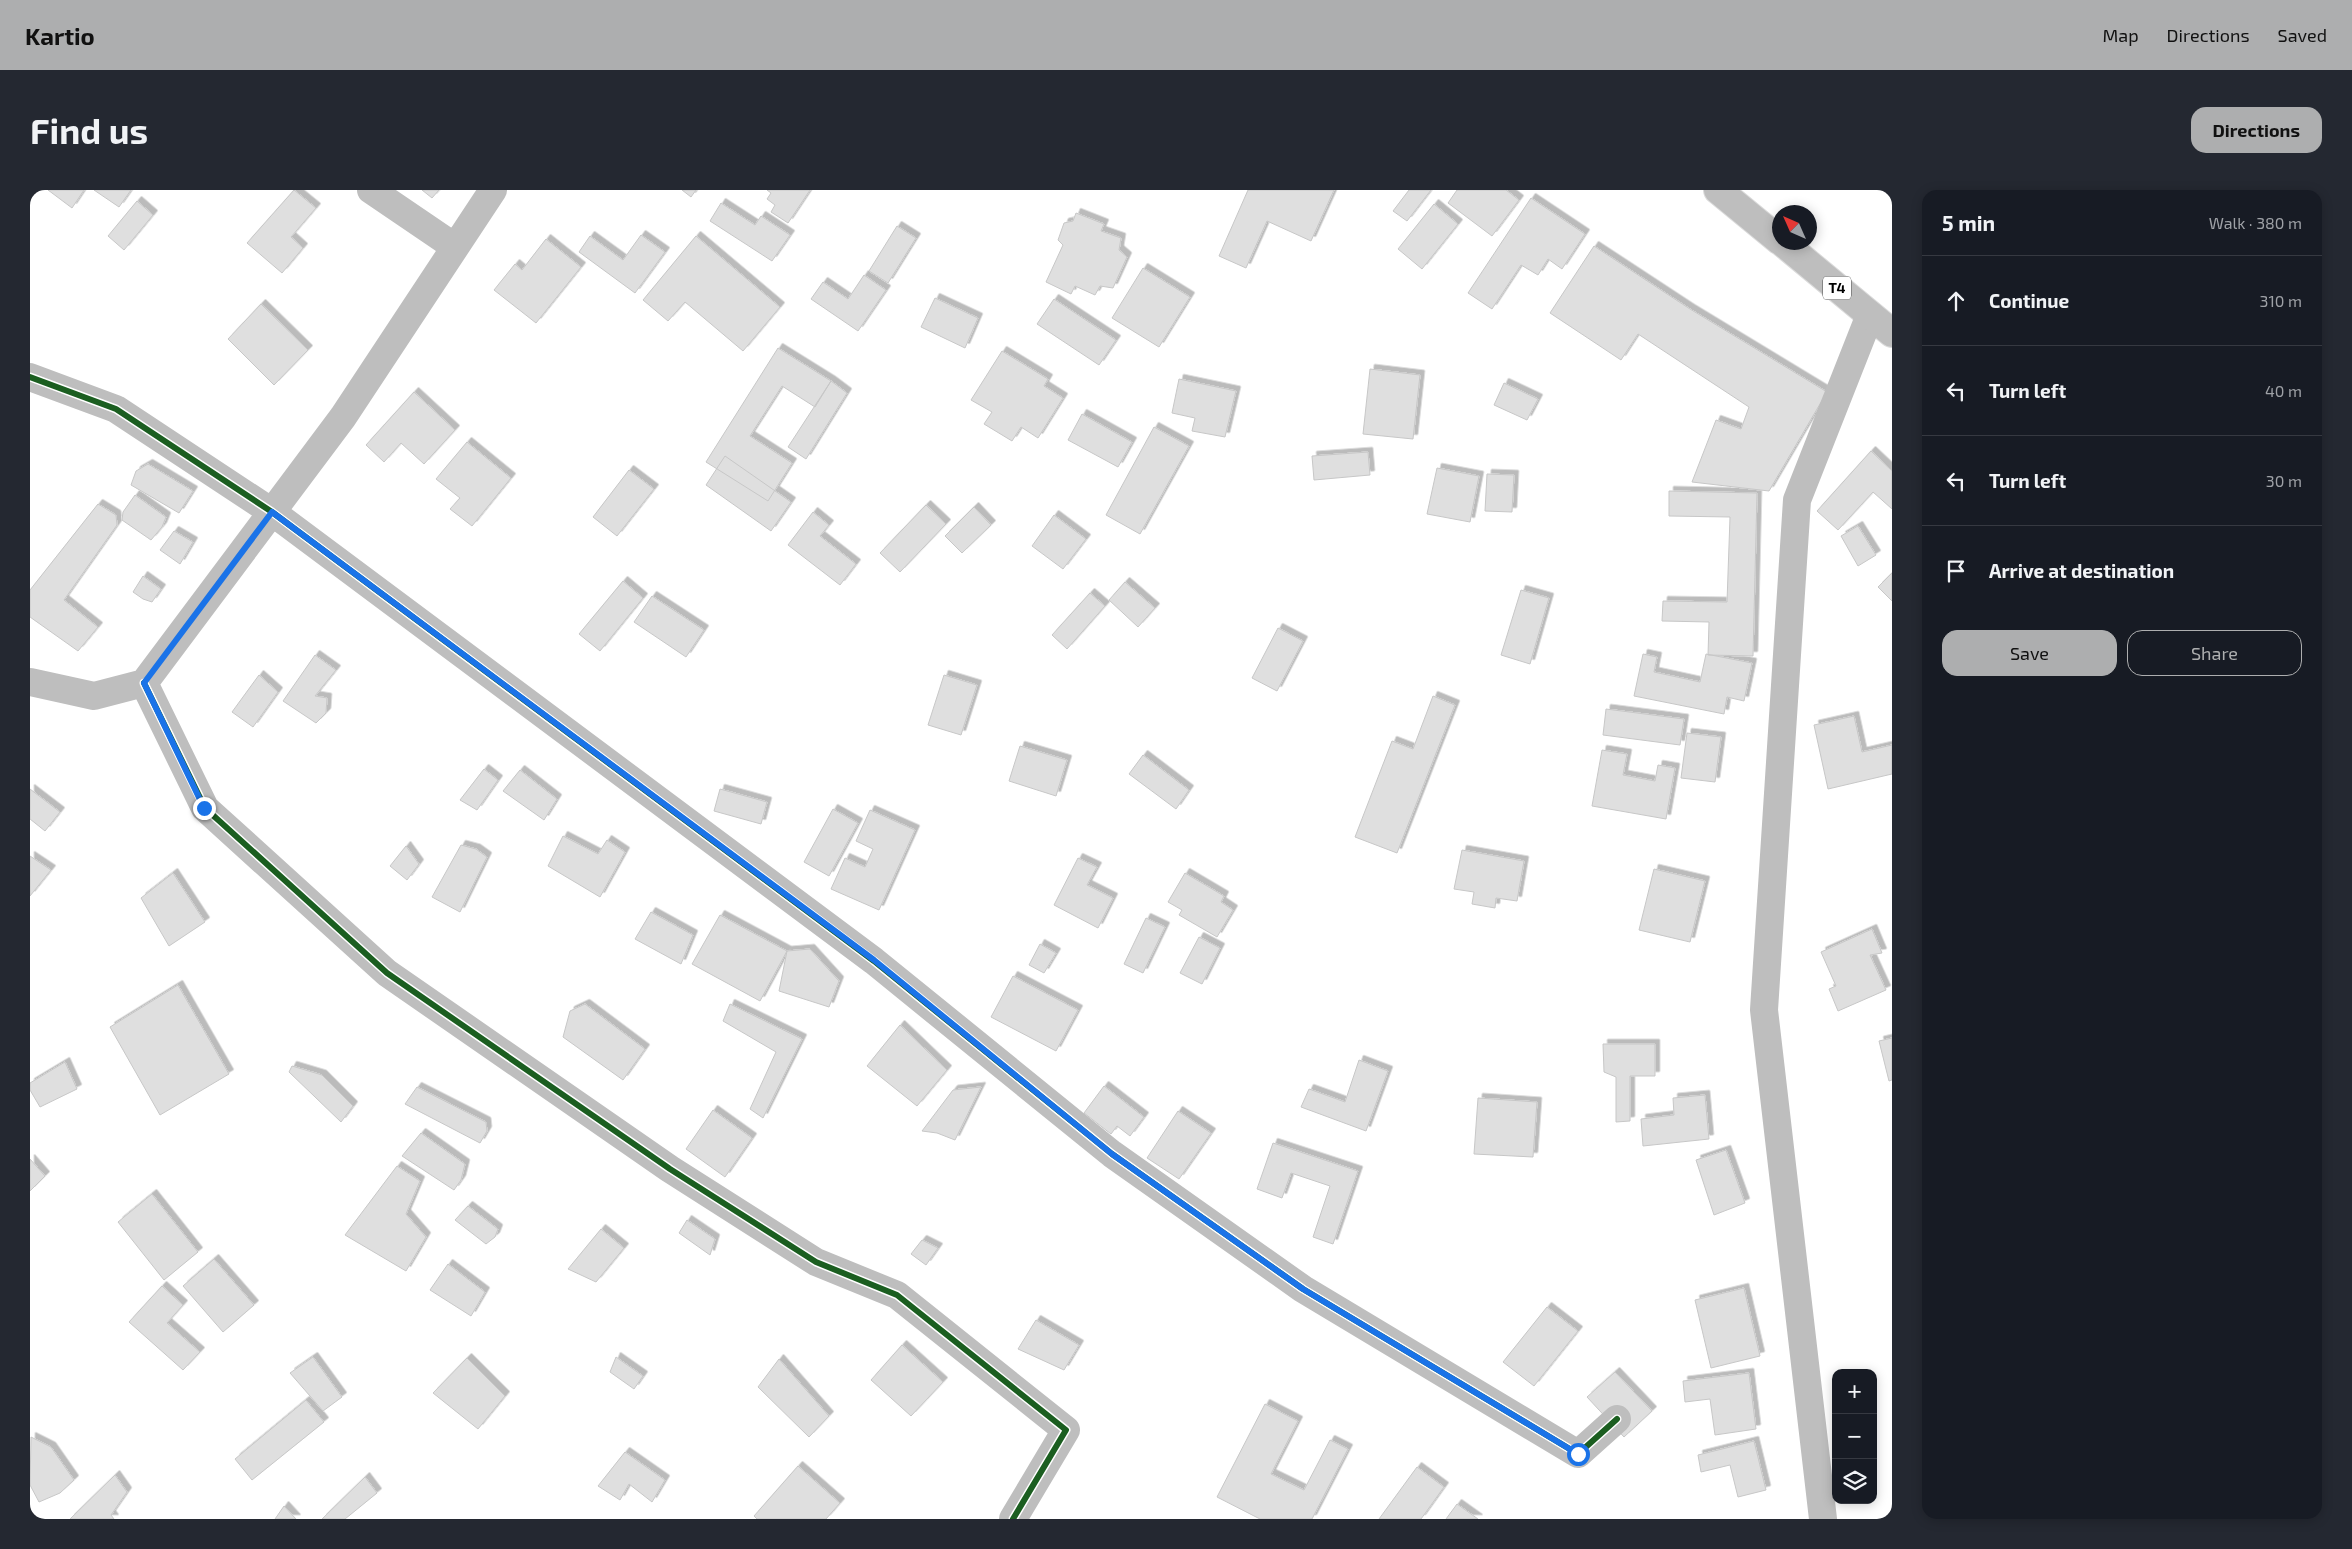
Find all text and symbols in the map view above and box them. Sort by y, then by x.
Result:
text: Kartio [25,21,95,50]
text: Map [2102,24,2139,46]
text: Directions [2167,24,2250,46]
text: Saved [2278,24,2327,46]
button: Directions [2191,107,2322,153]
text: Find us [30,109,148,151]
north arrow [1772,205,1817,250]
text: 5 min [1942,210,1995,235]
text: Walk · 380 m [2209,213,2302,232]
road number: T4 [1823,276,1851,300]
icon: ahead [1942,287,1970,315]
text: Continue [1989,289,2069,312]
text: 310 m [2260,291,2302,310]
icon: left [1942,377,1970,405]
text: Turn left [1989,379,2066,402]
text: 40 m [2265,381,2302,400]
icon: left [1942,467,1970,495]
text: Turn left [1989,469,2066,492]
text: 30 m [2266,471,2302,490]
icon: arrive [1942,557,1970,585]
text: Arrive at destination [1989,559,2174,582]
button: Save [1942,630,2117,676]
button: Share [2127,630,2302,676]
route end [193,797,216,820]
map controls [1832,1369,1877,1504]
button: + [1832,1369,1877,1414]
button: − [1832,1414,1877,1459]
route start [1567,1443,1590,1466]
button: layers [1832,1459,1877,1504]

